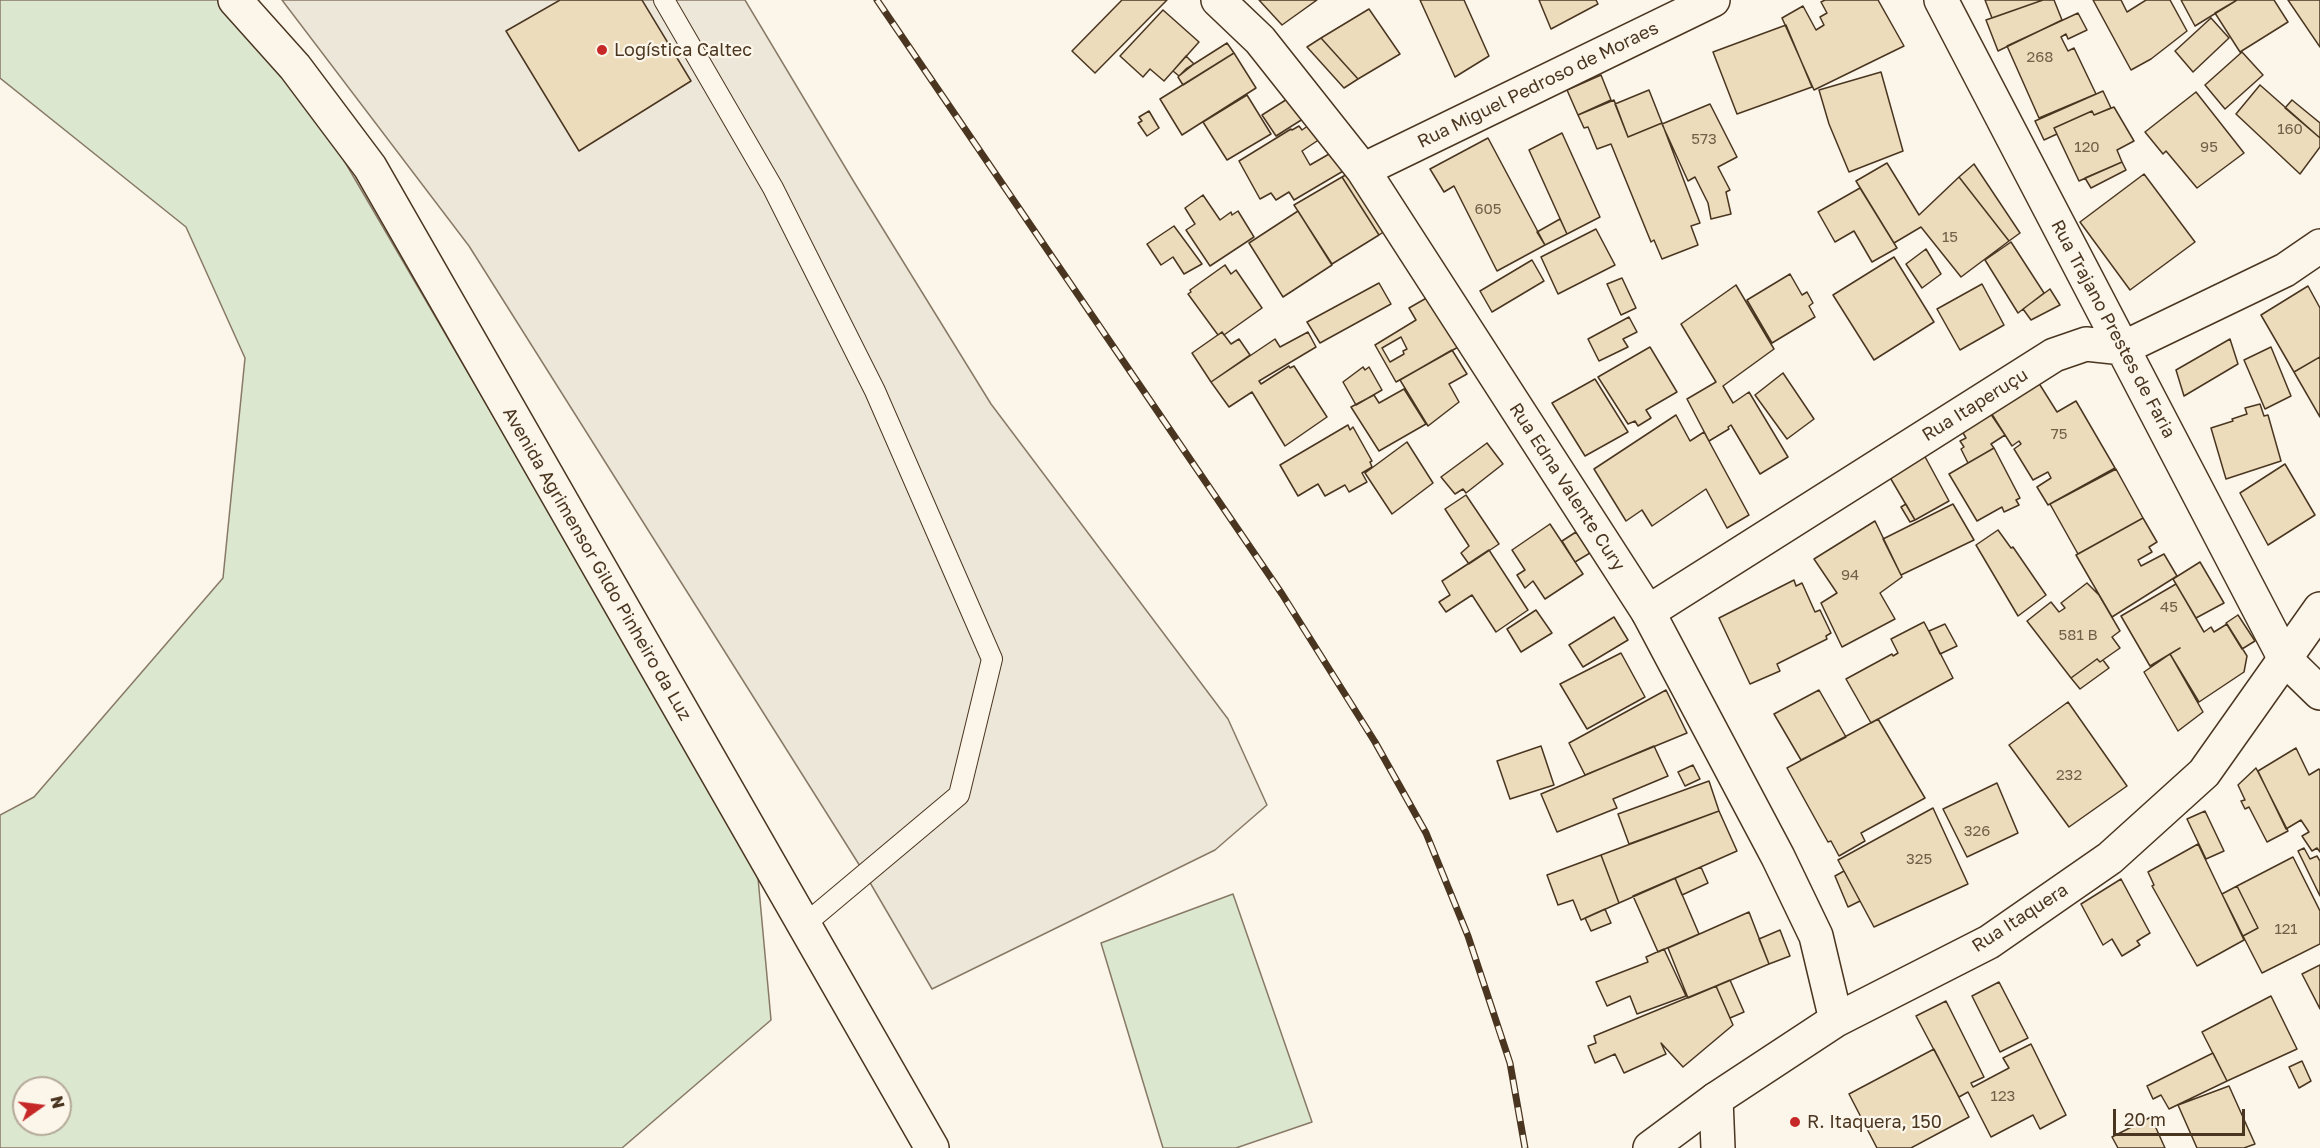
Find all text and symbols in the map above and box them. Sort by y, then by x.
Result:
street label: Rua Miguel Pedroso de Moraes [1414,17,1662,153]
place label: Logística Caltec [614,39,752,61]
marker: Logística Caltec [595,43,609,57]
house number: 268 [2027,48,2053,66]
house number: 160 [2277,120,2303,138]
house number: 573 [1691,130,1717,148]
house number: 120 [2074,138,2100,156]
house number: 95 [2200,138,2218,156]
house number: 605 [1474,200,1502,218]
street label: Rua Trajano Prestes de Faria [2046,216,2180,442]
house number: 15 [1942,228,1958,246]
street label: Rua Itaperuçu [1918,364,2032,446]
street label: Rua Edna Valente Cury [1505,399,1629,575]
street label: Avenida Agrimensor Gildo Pinheiro da Luz [498,403,696,725]
house number: 75 [2051,425,2067,443]
house number: 94 [1841,566,1859,584]
house number: 45 [2160,598,2178,616]
house number: 581 B [2059,626,2097,644]
house number: 232 [2056,766,2082,784]
house number: 326 [1964,822,1990,840]
house number: 325 [1906,850,1932,868]
street label: Rua Itaquera [1968,879,2072,957]
house number: 121 [2274,920,2298,938]
north arrow [12,1076,72,1136]
house number: 123 [1991,1087,2015,1105]
text: N [46,1094,69,1110]
scale bar [2116,1097,2248,1135]
text: 20 m [2124,1108,2166,1130]
place label: R. Itaquera, 150 [1807,1111,1942,1133]
marker: R. Itaquera, 150 [1788,1115,1802,1129]

